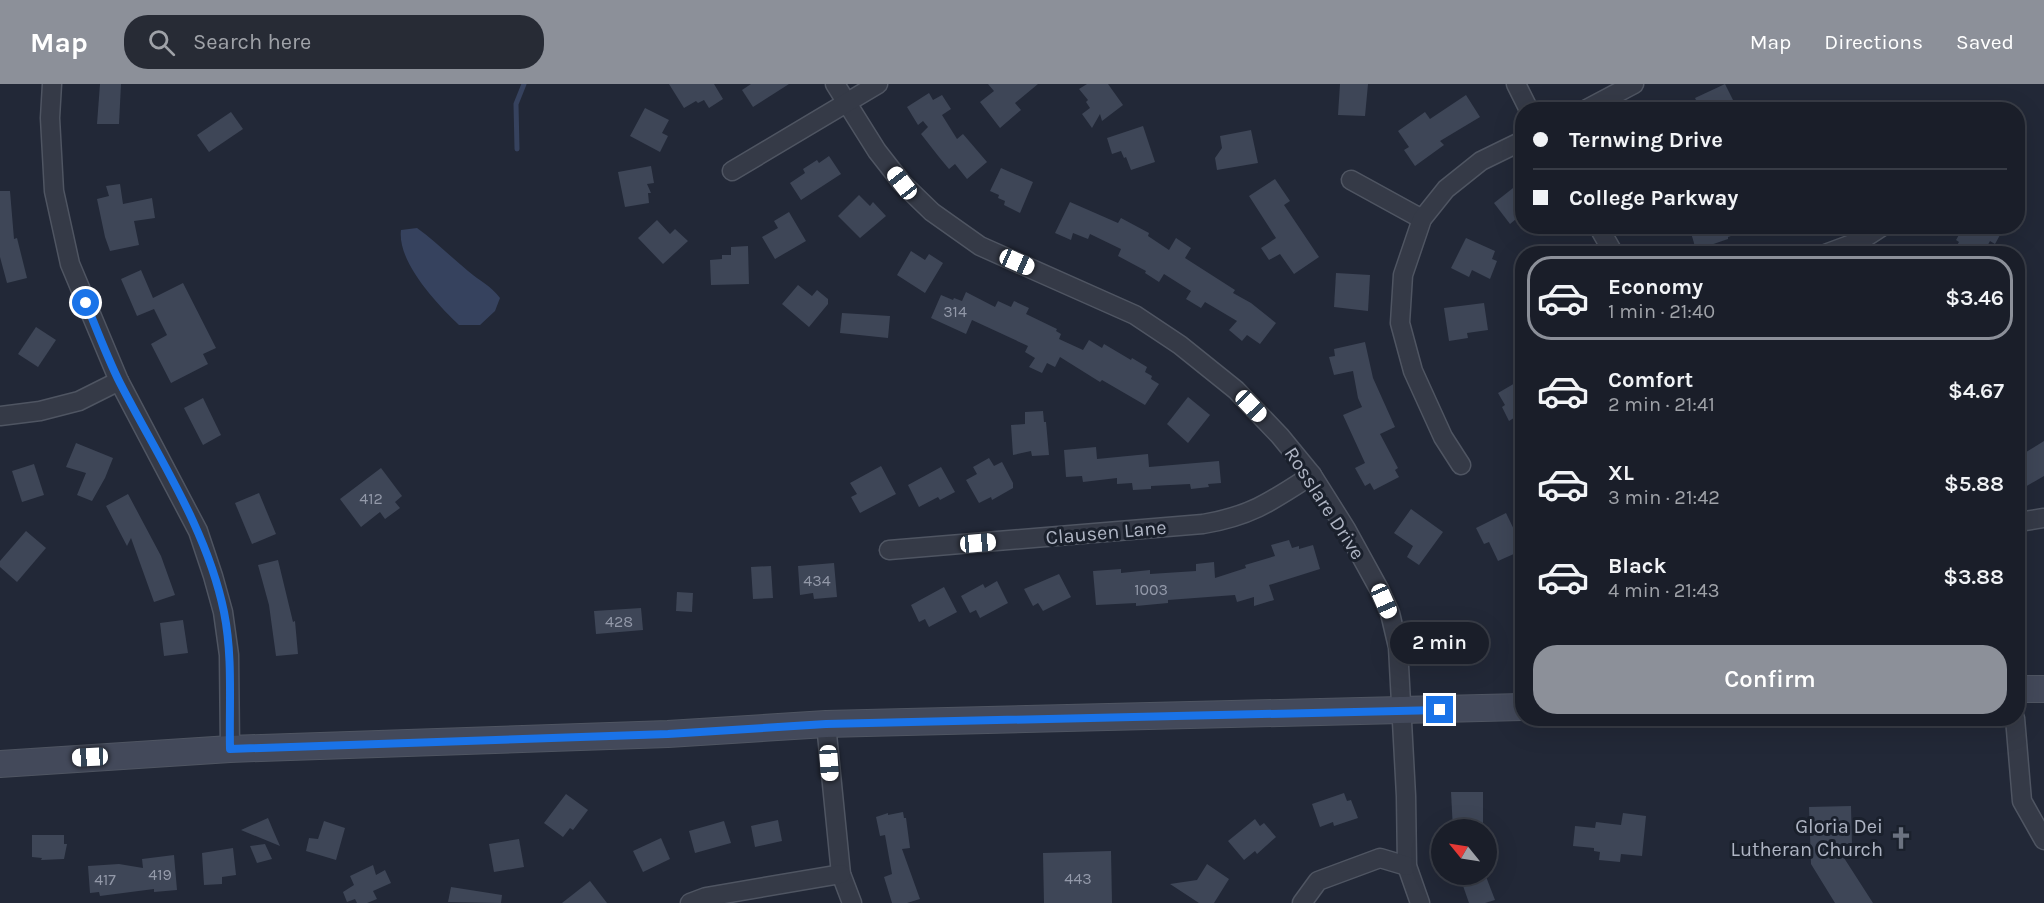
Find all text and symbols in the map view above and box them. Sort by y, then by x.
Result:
search box [124,15,544,69]
text: Map [30,26,88,59]
icon: search [145,26,178,59]
text: Search here [193,29,311,55]
text: Map [1750,30,1791,54]
text: Directions [1824,30,1923,54]
text: Saved [1956,30,2014,54]
text: Ternwing Drive [1569,127,1723,153]
car [884,163,920,203]
text: College Parkway [1569,185,1738,211]
car [997,246,1037,278]
icon: car [1536,271,1590,325]
text: Economy [1608,274,1703,300]
text: $3.46 [1945,285,2004,311]
route start [72,289,99,316]
text: 1 min · 21:40 [1608,300,1715,323]
house number: 314 [943,302,967,321]
icon: car [1536,364,1590,418]
text: Comfort [1608,367,1693,393]
text: $4.67 [1948,378,2004,404]
car [1232,387,1270,425]
text: 2 min · 21:41 [1608,393,1715,416]
street label: Rosslare Drive [1280,443,1370,564]
icon: car [1536,457,1590,511]
text: XL [1608,460,1634,486]
text: $5.88 [1944,471,2004,497]
text: 3 min · 21:42 [1608,486,1720,509]
house number: 412 [359,489,383,508]
street label: Clausen Lane [1045,516,1167,549]
car [959,532,997,554]
icon: car [1536,550,1590,604]
text: Black [1608,553,1667,579]
text: $3.88 [1943,564,2004,590]
house number: 434 [803,571,831,590]
text: 4 min · 21:43 [1608,579,1720,602]
house number: 1003 [1134,580,1168,599]
car [1368,581,1400,621]
house number: 428 [605,612,633,631]
callout: 2 min [1390,623,1490,665]
text: 2 min [1412,631,1467,654]
button: Confirm [1533,645,2007,714]
route end [1426,696,1453,723]
car [819,744,839,782]
car [72,747,108,767]
place label: Gloria Dei Lutheran Church [1731,815,1883,861]
north arrow [1431,819,1497,885]
map controls [1431,819,1497,885]
church icon: Gloria Dei Lutheran Church [1888,825,1914,851]
house number: 419 [148,865,172,884]
house number: 443 [1064,869,1092,888]
house number: 417 [94,870,116,889]

